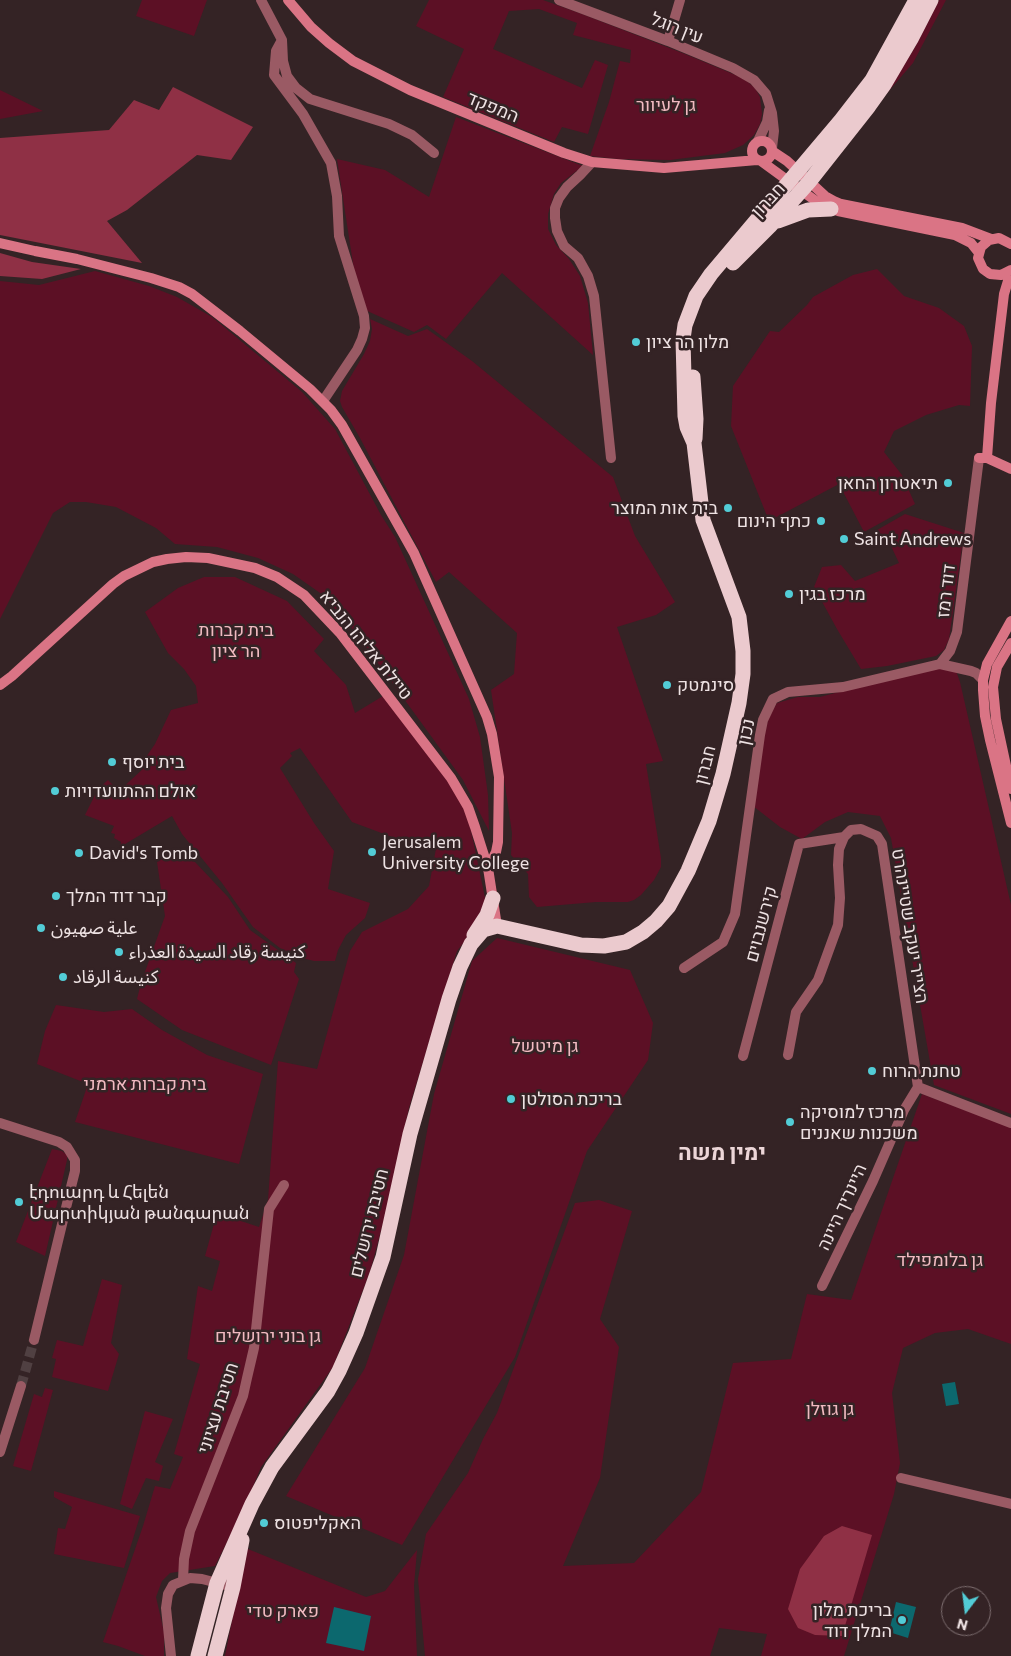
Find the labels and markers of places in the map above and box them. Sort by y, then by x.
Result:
place label: מלון הר ציון [646,331,729,353]
marker: מלון הר ציון [630,336,642,348]
place label: תיאטרון החאן [838,472,938,494]
marker: תיאטרון החאן [942,477,954,489]
place label: בית אות המוצר [611,497,718,519]
marker: בית אות המוצר [722,502,734,514]
place label: כתף הינום [737,510,811,532]
marker: כתף הינום [815,515,827,527]
place label: Saint Andrews [854,528,972,550]
marker: Saint Andrews [838,533,850,545]
place label: מרכז בגין [799,583,866,605]
marker: מרכז בגין [783,588,795,600]
place label: סינמטק [677,674,734,696]
marker: סינמטק [661,679,673,691]
place label: בית יוסף [122,751,184,773]
marker: בית יוסף [106,756,118,768]
place label: אולם ההתוועדויות [65,780,196,802]
marker: אולם ההתוועדויות [49,785,61,797]
place label: Jerusalem University College [382,831,529,874]
place label: David's Tomb [89,842,198,864]
marker: Jerusalem University College [366,846,378,858]
marker: David's Tomb [73,847,85,859]
place label: קבר דוד המלך [66,885,167,907]
marker: קבר דוד המלך [50,890,62,902]
place label: علية صهيون [51,917,137,939]
marker: علية صهيون [35,922,47,934]
place label: كنيسة رقاد السيدة العذراء [129,941,305,963]
marker: كنيسة رقاد السيدة العذراء [113,946,125,958]
place label: كنيسة الرقاد [73,966,158,988]
marker: كنيسة الرقاد [57,971,69,983]
place label: טחנת הרוח [882,1060,961,1082]
marker: טחנת הרוח [866,1065,878,1077]
place label: בריכת הסולטן [521,1088,622,1110]
marker: בריכת הסולטן [505,1093,517,1105]
place label: מרכז למוסיקה משכנות שאננים [800,1101,918,1144]
marker: מרכז למוסיקה משכנות שאננים [784,1116,796,1128]
place label: էդուարդ և Հելեն Մարտիկյան թանգարան [29,1181,250,1224]
marker: էդուարդ և Հելեն Մարտիկյան թանգարան [13,1196,25,1208]
place label: האקליפטוס [274,1512,361,1534]
marker: האקליפטוס [258,1517,270,1529]
place label: בריכת מלון המלך דוד [813,1599,892,1642]
marker: בריכת מלון המלך דוד [896,1614,908,1626]

